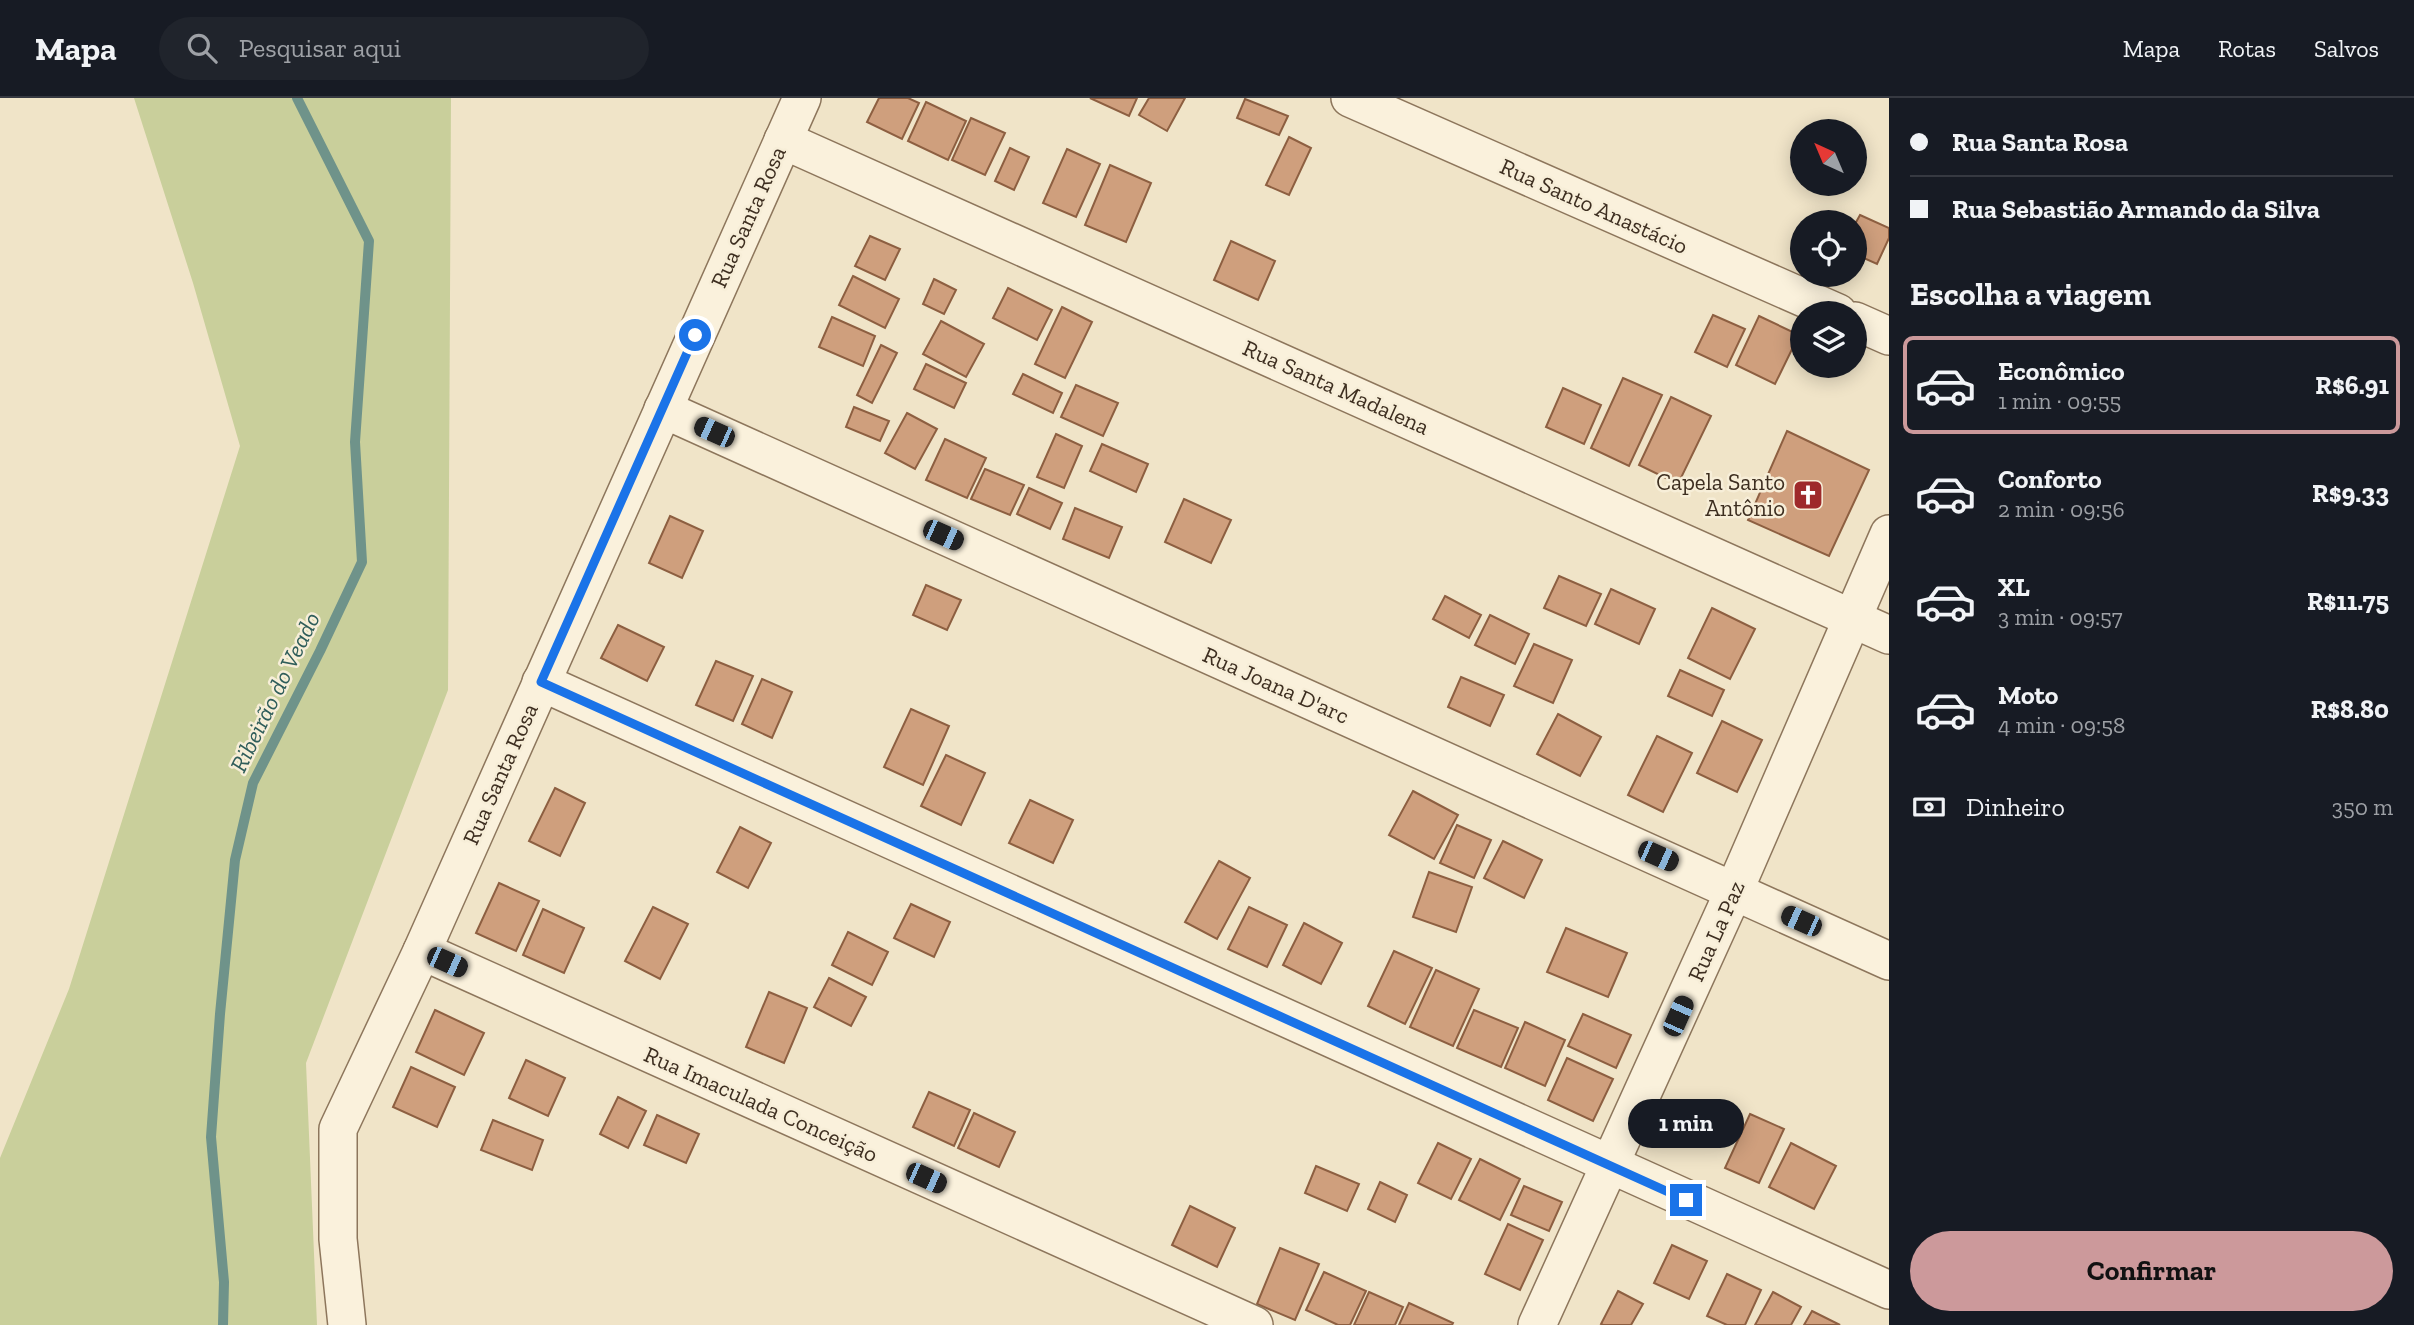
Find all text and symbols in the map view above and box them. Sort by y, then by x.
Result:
search box [159,17,649,80]
text: Mapa [35,29,117,68]
icon: search [183,29,221,67]
text: Pesquisar aqui [239,32,401,64]
text: Mapa [2123,34,2180,63]
text: Rotas [2218,34,2276,63]
text: Salvos [2314,34,2379,63]
north arrow [1790,119,1867,196]
map controls [1790,119,1867,378]
text: Rua Santa Rosa [1952,126,2128,158]
street label: Rua Santa Rosa [704,142,792,292]
street label: Rua Santo Anastácio [1496,152,1692,260]
text: Rua Sebastião Armando da Silva [1952,193,2320,225]
button: locate [1790,210,1867,287]
text: Escolha a viagem [1910,275,2151,313]
button: layers [1790,301,1867,378]
route start [679,319,711,351]
street label: Rua Santa Madalena [1239,333,1433,441]
icon: car [1914,354,1977,417]
text: Econômico [1998,355,2125,387]
text: R$6.91 [2315,369,2389,401]
text: 1 min · 09:55 [1998,387,2121,415]
car [691,414,738,450]
icon: car [1914,462,1977,525]
text: Conforto [1998,463,2102,495]
place label: Capela Santo Antônio [1656,468,1785,522]
text: R$9.33 [2312,477,2389,509]
church icon: Capela Santo Antônio [1791,478,1825,512]
text: 2 min · 09:56 [1998,495,2125,523]
car [920,517,967,553]
icon: car [1914,570,1977,633]
text: XL [1998,571,2030,603]
text: R$11.75 [2307,585,2389,617]
text: 3 min · 09:57 [1998,603,2123,631]
water label: Ribeirão do Veado [223,607,326,777]
street label: Rua Joana D'arc [1198,640,1354,730]
icon: car [1914,678,1977,741]
text: Moto [1998,679,2058,711]
text: R$8.80 [2311,693,2389,725]
street label: Rua Santa Rosa [456,699,544,849]
text: 4 min · 09:58 [1998,711,2125,739]
icon: cash [1910,788,1948,826]
text: Dinheiro [1966,791,2065,823]
text: 350 m [2332,793,2393,821]
car [1635,838,1682,874]
street label: Rua La Paz [1681,876,1751,986]
car [1778,903,1825,939]
car [424,944,471,980]
car [1660,993,1697,1039]
street label: Rua Imaculada Conceição [640,1040,882,1168]
callout: 1 min [1628,1098,1744,1148]
text: 1 min [1659,1109,1713,1137]
car [903,1160,950,1196]
route end [1670,1184,1702,1216]
button: Confirmar [1910,1231,2393,1311]

